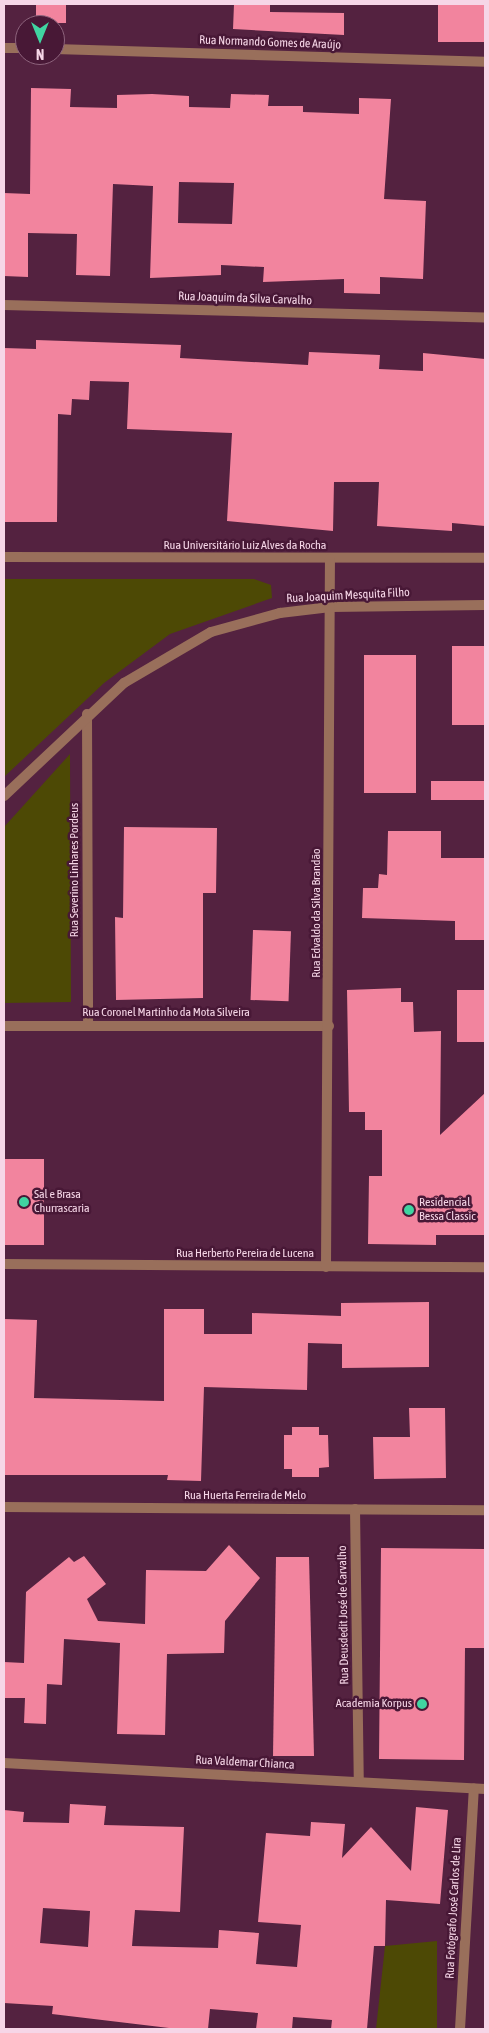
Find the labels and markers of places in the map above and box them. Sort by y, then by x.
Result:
place label: Sal e Brasa Churrascaria [34,1188,90,1216]
marker: Sal e Brasa Churrascaria [18,1196,30,1208]
place label: Residencial Bessa Classic [419,1196,476,1224]
marker: Residencial Bessa Classic [403,1204,415,1216]
place label: Academia Korpus [336,1697,412,1711]
marker: Academia Korpus [416,1698,428,1710]

